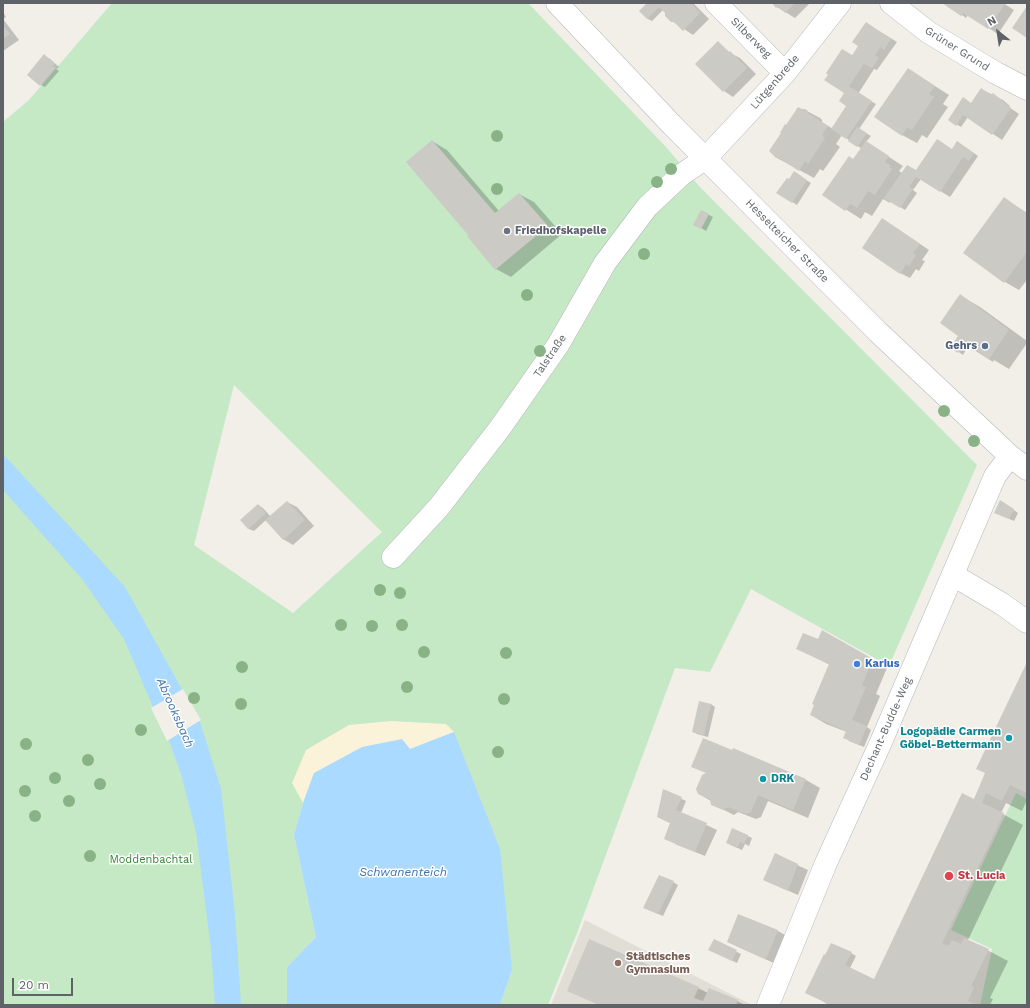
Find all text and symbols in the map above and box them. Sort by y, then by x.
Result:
north arrow [978,12,1018,52]
text: N [985,14,999,29]
street label: Silberweg [728,15,774,61]
street label: Grüner Grund [922,24,992,74]
street label: Lütgenbrede [748,52,802,112]
street label: Hesselteicher Straße [743,197,831,285]
place label: Friedhofskapelle [515,224,607,238]
marker: Friedhofskapelle [502,226,512,236]
street label: Talstraße [531,332,569,380]
place label: Gehrs [945,339,977,353]
marker: Gehrs [980,341,990,351]
place label: Karius [865,657,900,671]
marker: Karius [852,659,862,669]
street label: Dechant-Budde-Weg [857,675,915,783]
water label: Abrooksbach [153,676,197,750]
place label: Logopädie Carmen Göbel-Bettermann [900,725,1001,751]
marker: Logopädie Carmen Göbel-Bettermann [1004,733,1014,743]
place label: DRK [771,772,794,786]
marker: DRK [758,774,768,784]
park label: Moddenbachtal [109,853,193,867]
water label: Schwanenteich [359,865,447,879]
place label: St. Lucia [958,869,1005,883]
marker: St. Lucia [943,870,955,882]
place label: Städtisches Gymnasium [626,950,690,976]
marker: Städtisches Gymnasium [613,958,623,968]
scale bar [14,970,75,996]
text: 20 m [19,978,49,992]

